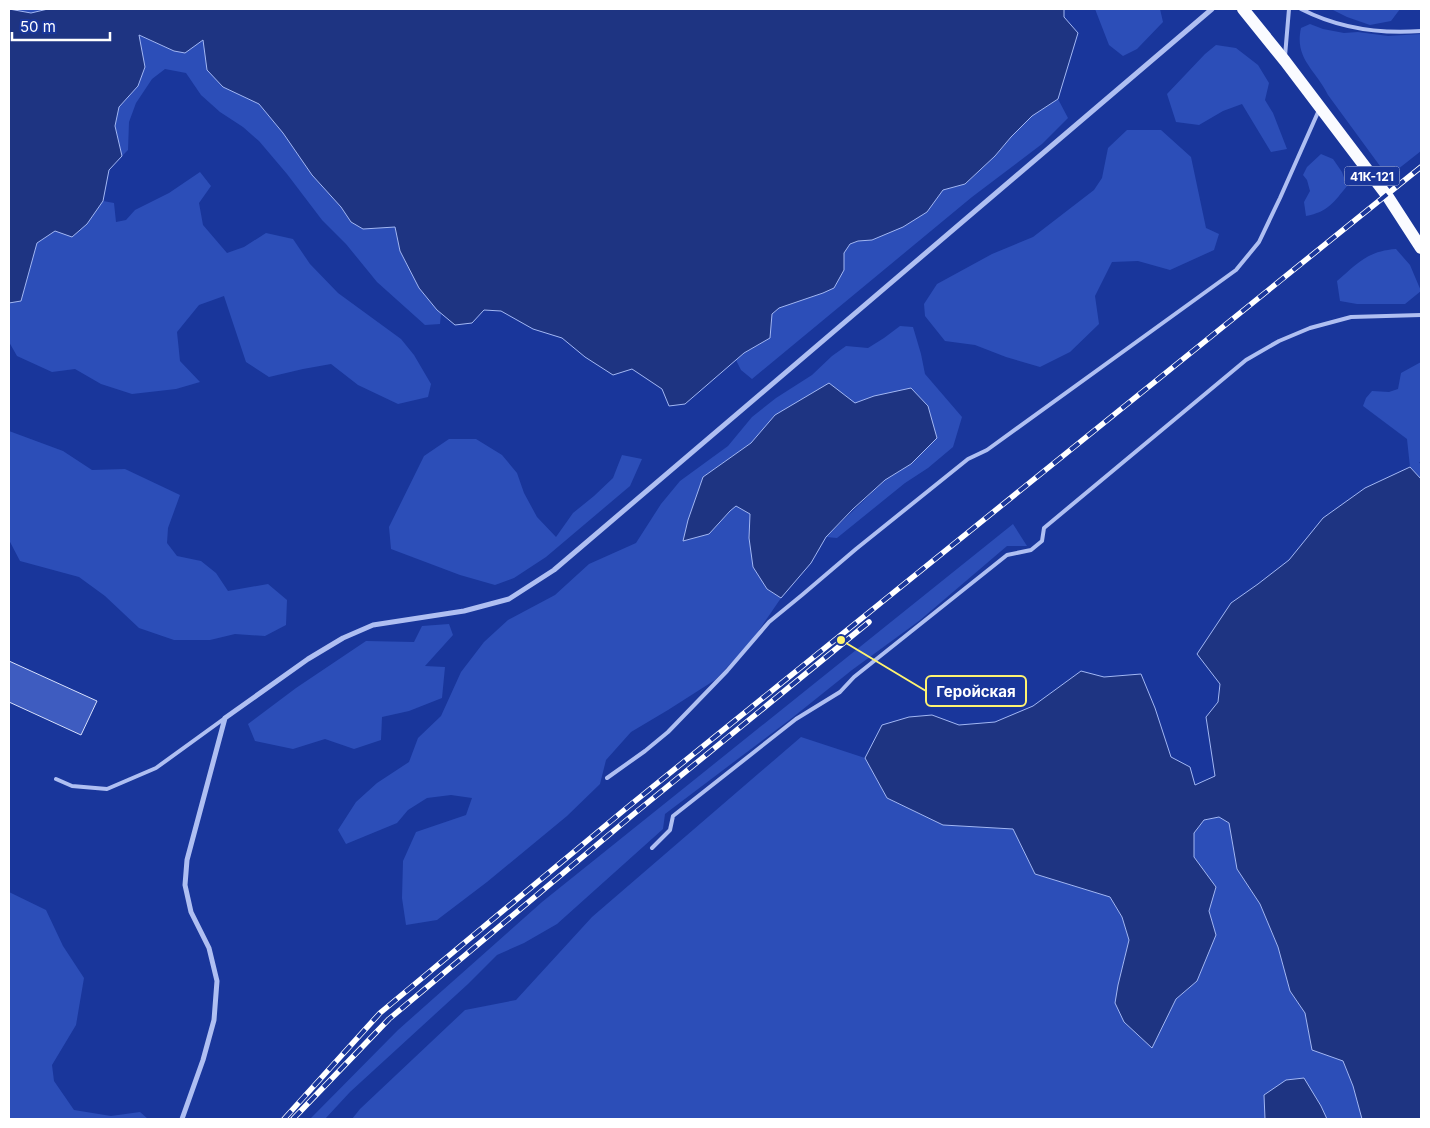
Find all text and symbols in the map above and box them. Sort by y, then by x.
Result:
scale bar [12,10,110,42]
text: 50 m [20,17,56,36]
road number: 41К-121 [1344,167,1400,186]
callout: Геройская [926,676,1026,706]
text: Геройская [936,682,1016,701]

